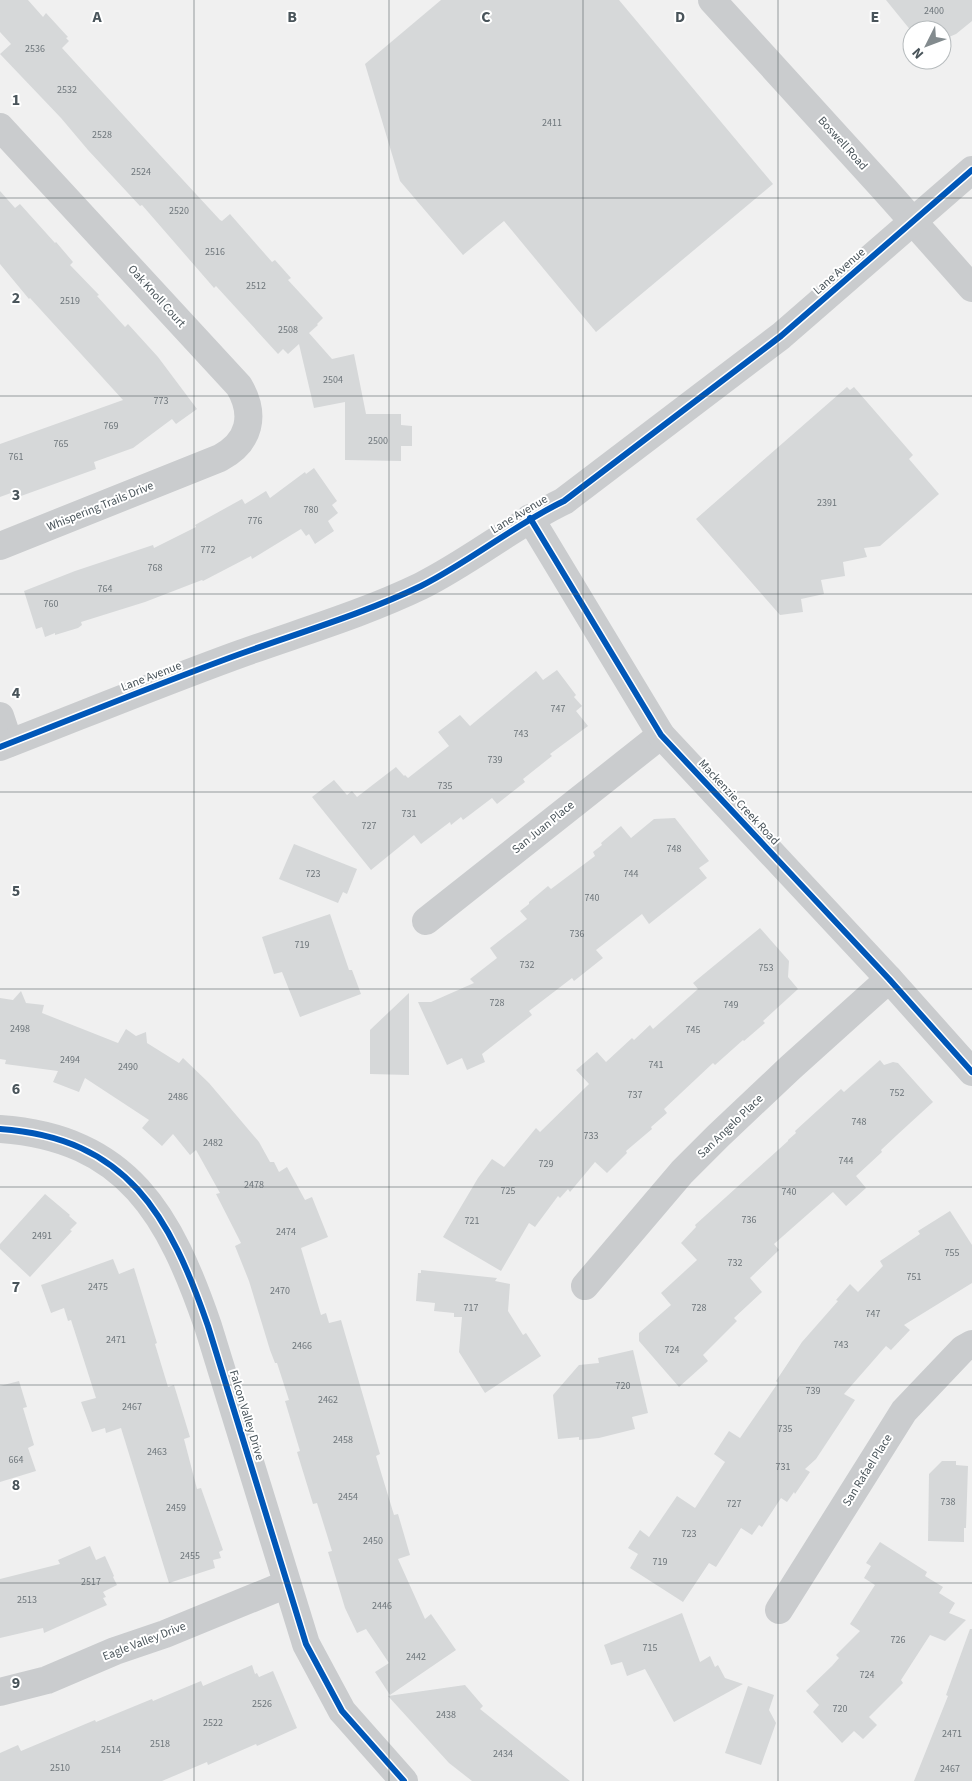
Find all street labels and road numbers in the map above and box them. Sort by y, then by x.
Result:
street label: Boswell Road [814,113,871,174]
street label: Lane Avenue [810,244,869,299]
street label: Oak Knoll Court [124,261,189,331]
street label: Whispering Trails Drive [44,477,156,536]
street label: Lane Avenue [488,491,551,538]
street label: Lane Avenue [118,657,184,696]
street label: Mackenzie Creek Road [694,756,783,849]
street label: San Juan Place [509,797,578,858]
street label: San Angelo Place [694,1091,767,1162]
street label: Falcon Valley Drive [225,1368,268,1462]
street label: San Rafael Place [838,1431,896,1510]
street label: Eagle Valley Drive [100,1618,188,1665]

